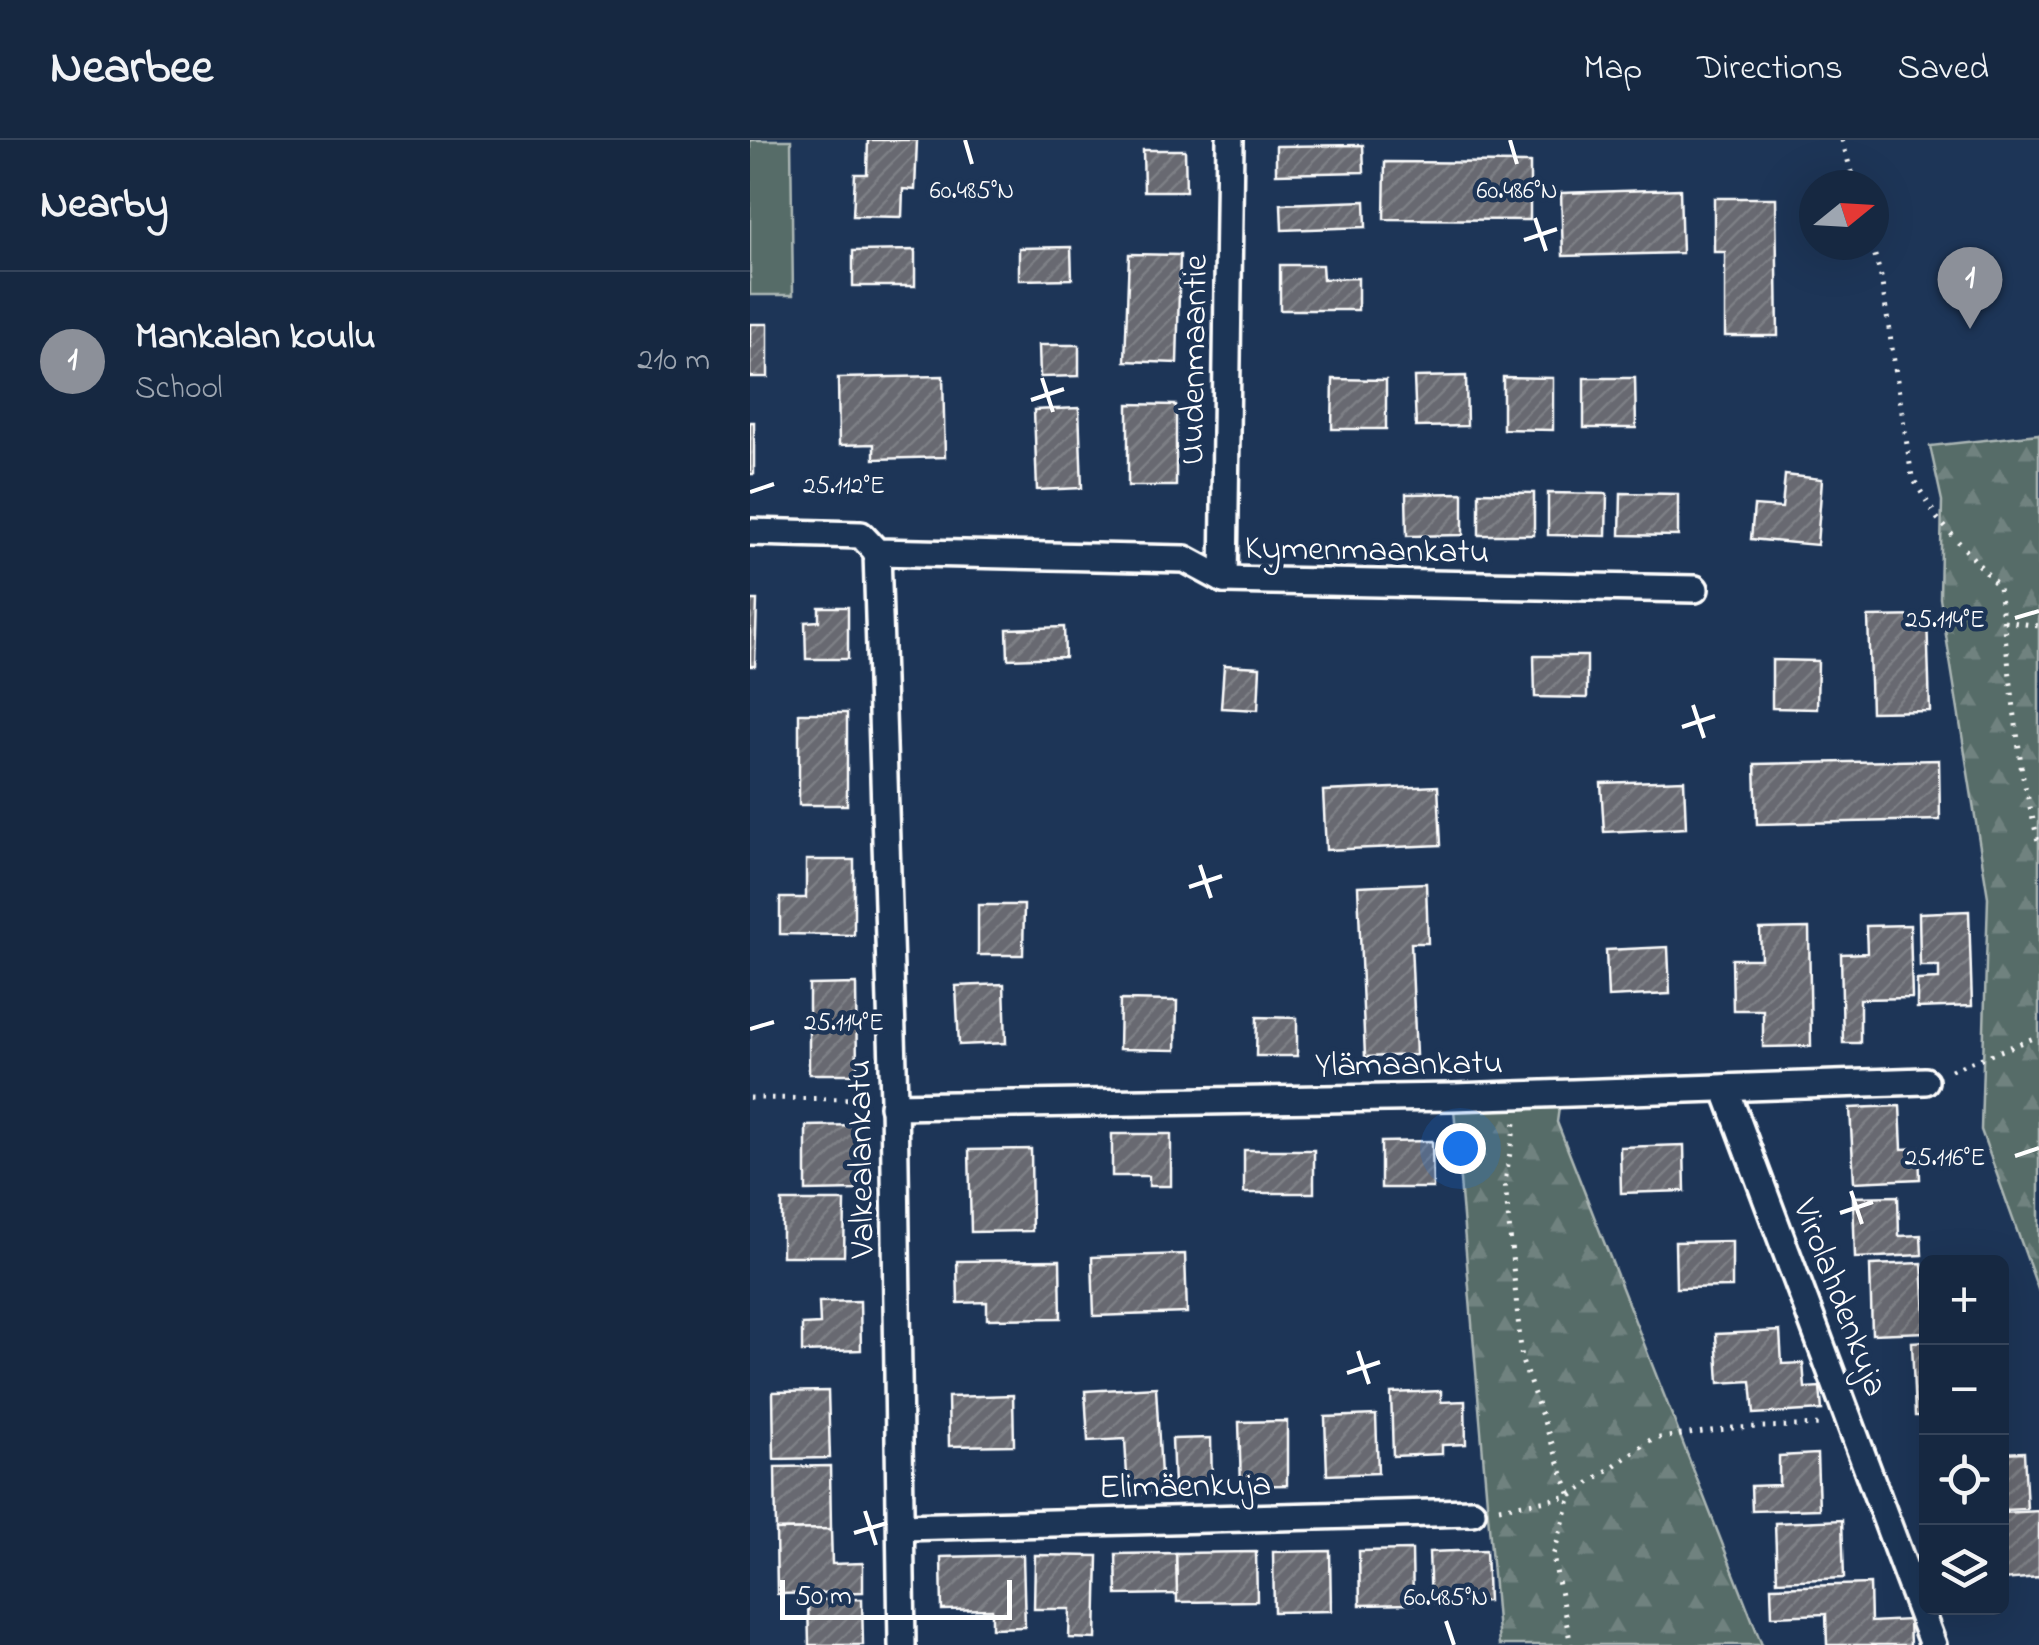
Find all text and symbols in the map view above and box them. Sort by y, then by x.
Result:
text: Nearbee [50,34,213,104]
text: Map [1583,44,1642,95]
text: Directions [1697,44,1843,95]
text: Saved [1898,44,1989,95]
north arrow [1799,170,1889,260]
text: 60.485°N [930,174,1014,210]
text: 60.486°N [1476,174,1558,210]
text: Nearby [40,175,168,236]
pin: 1 [1938,246,2002,329]
street label: Uudenmaantie [1168,254,1223,466]
text: Mankalan koulu [135,310,376,366]
text: 1 [67,338,78,385]
text: 210 m [637,338,710,385]
text: School [135,366,223,413]
text: 25.112°E [803,469,885,505]
street label: Kymenmaankatu [1244,524,1490,579]
text: 25.114°E [1905,603,1985,639]
text: 25.114°E [804,1006,884,1042]
street label: Ylämaankatu [1315,1038,1503,1093]
street label: Valkealankatu [835,1059,890,1260]
your location [1435,1123,1486,1174]
text: 25.116°E [1905,1141,1985,1177]
street label: Virolahdenkuja [1777,1191,1900,1404]
map controls [1919,1255,2009,1615]
button: + [1919,1255,2009,1345]
button: − [1919,1345,2009,1435]
button: locate [1919,1435,2009,1525]
street label: Elimäenkuja [1098,1460,1272,1514]
button: layers [1919,1525,2009,1615]
scale bar [780,1575,1012,1620]
text: 50 m [795,1577,852,1618]
text: 60.485°N [1404,1581,1488,1617]

